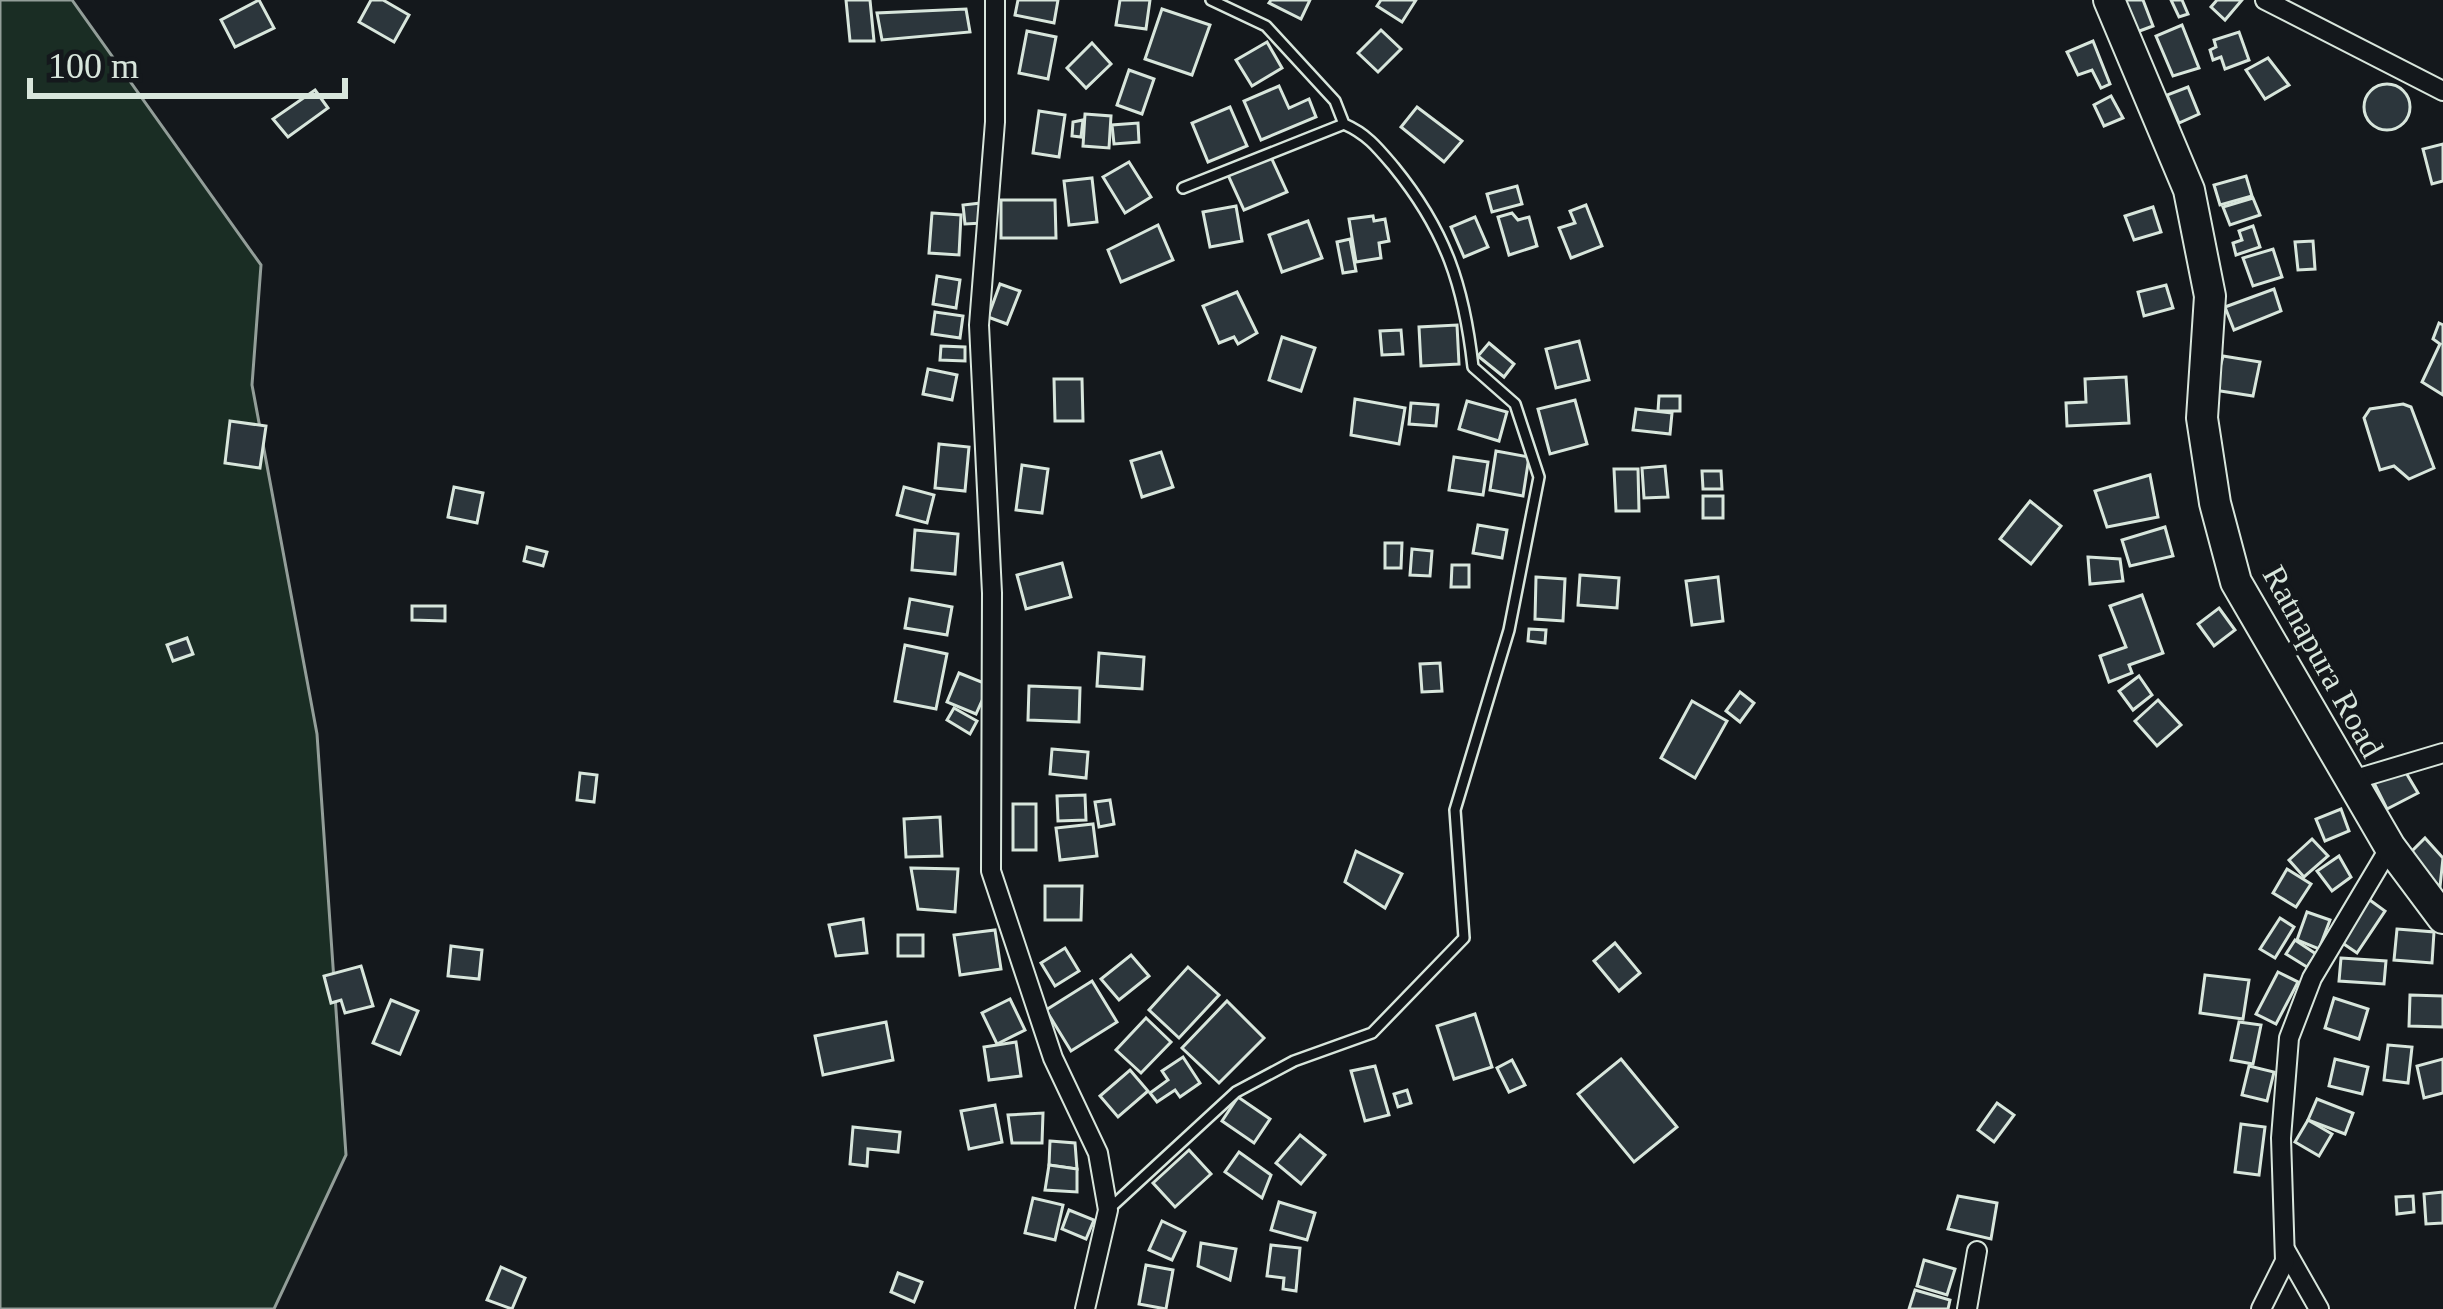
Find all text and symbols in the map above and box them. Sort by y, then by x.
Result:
scale bar [30,24,345,98]
text: 100 m [48,46,139,86]
street label: Ratnapura Road [2256,559,2391,764]

